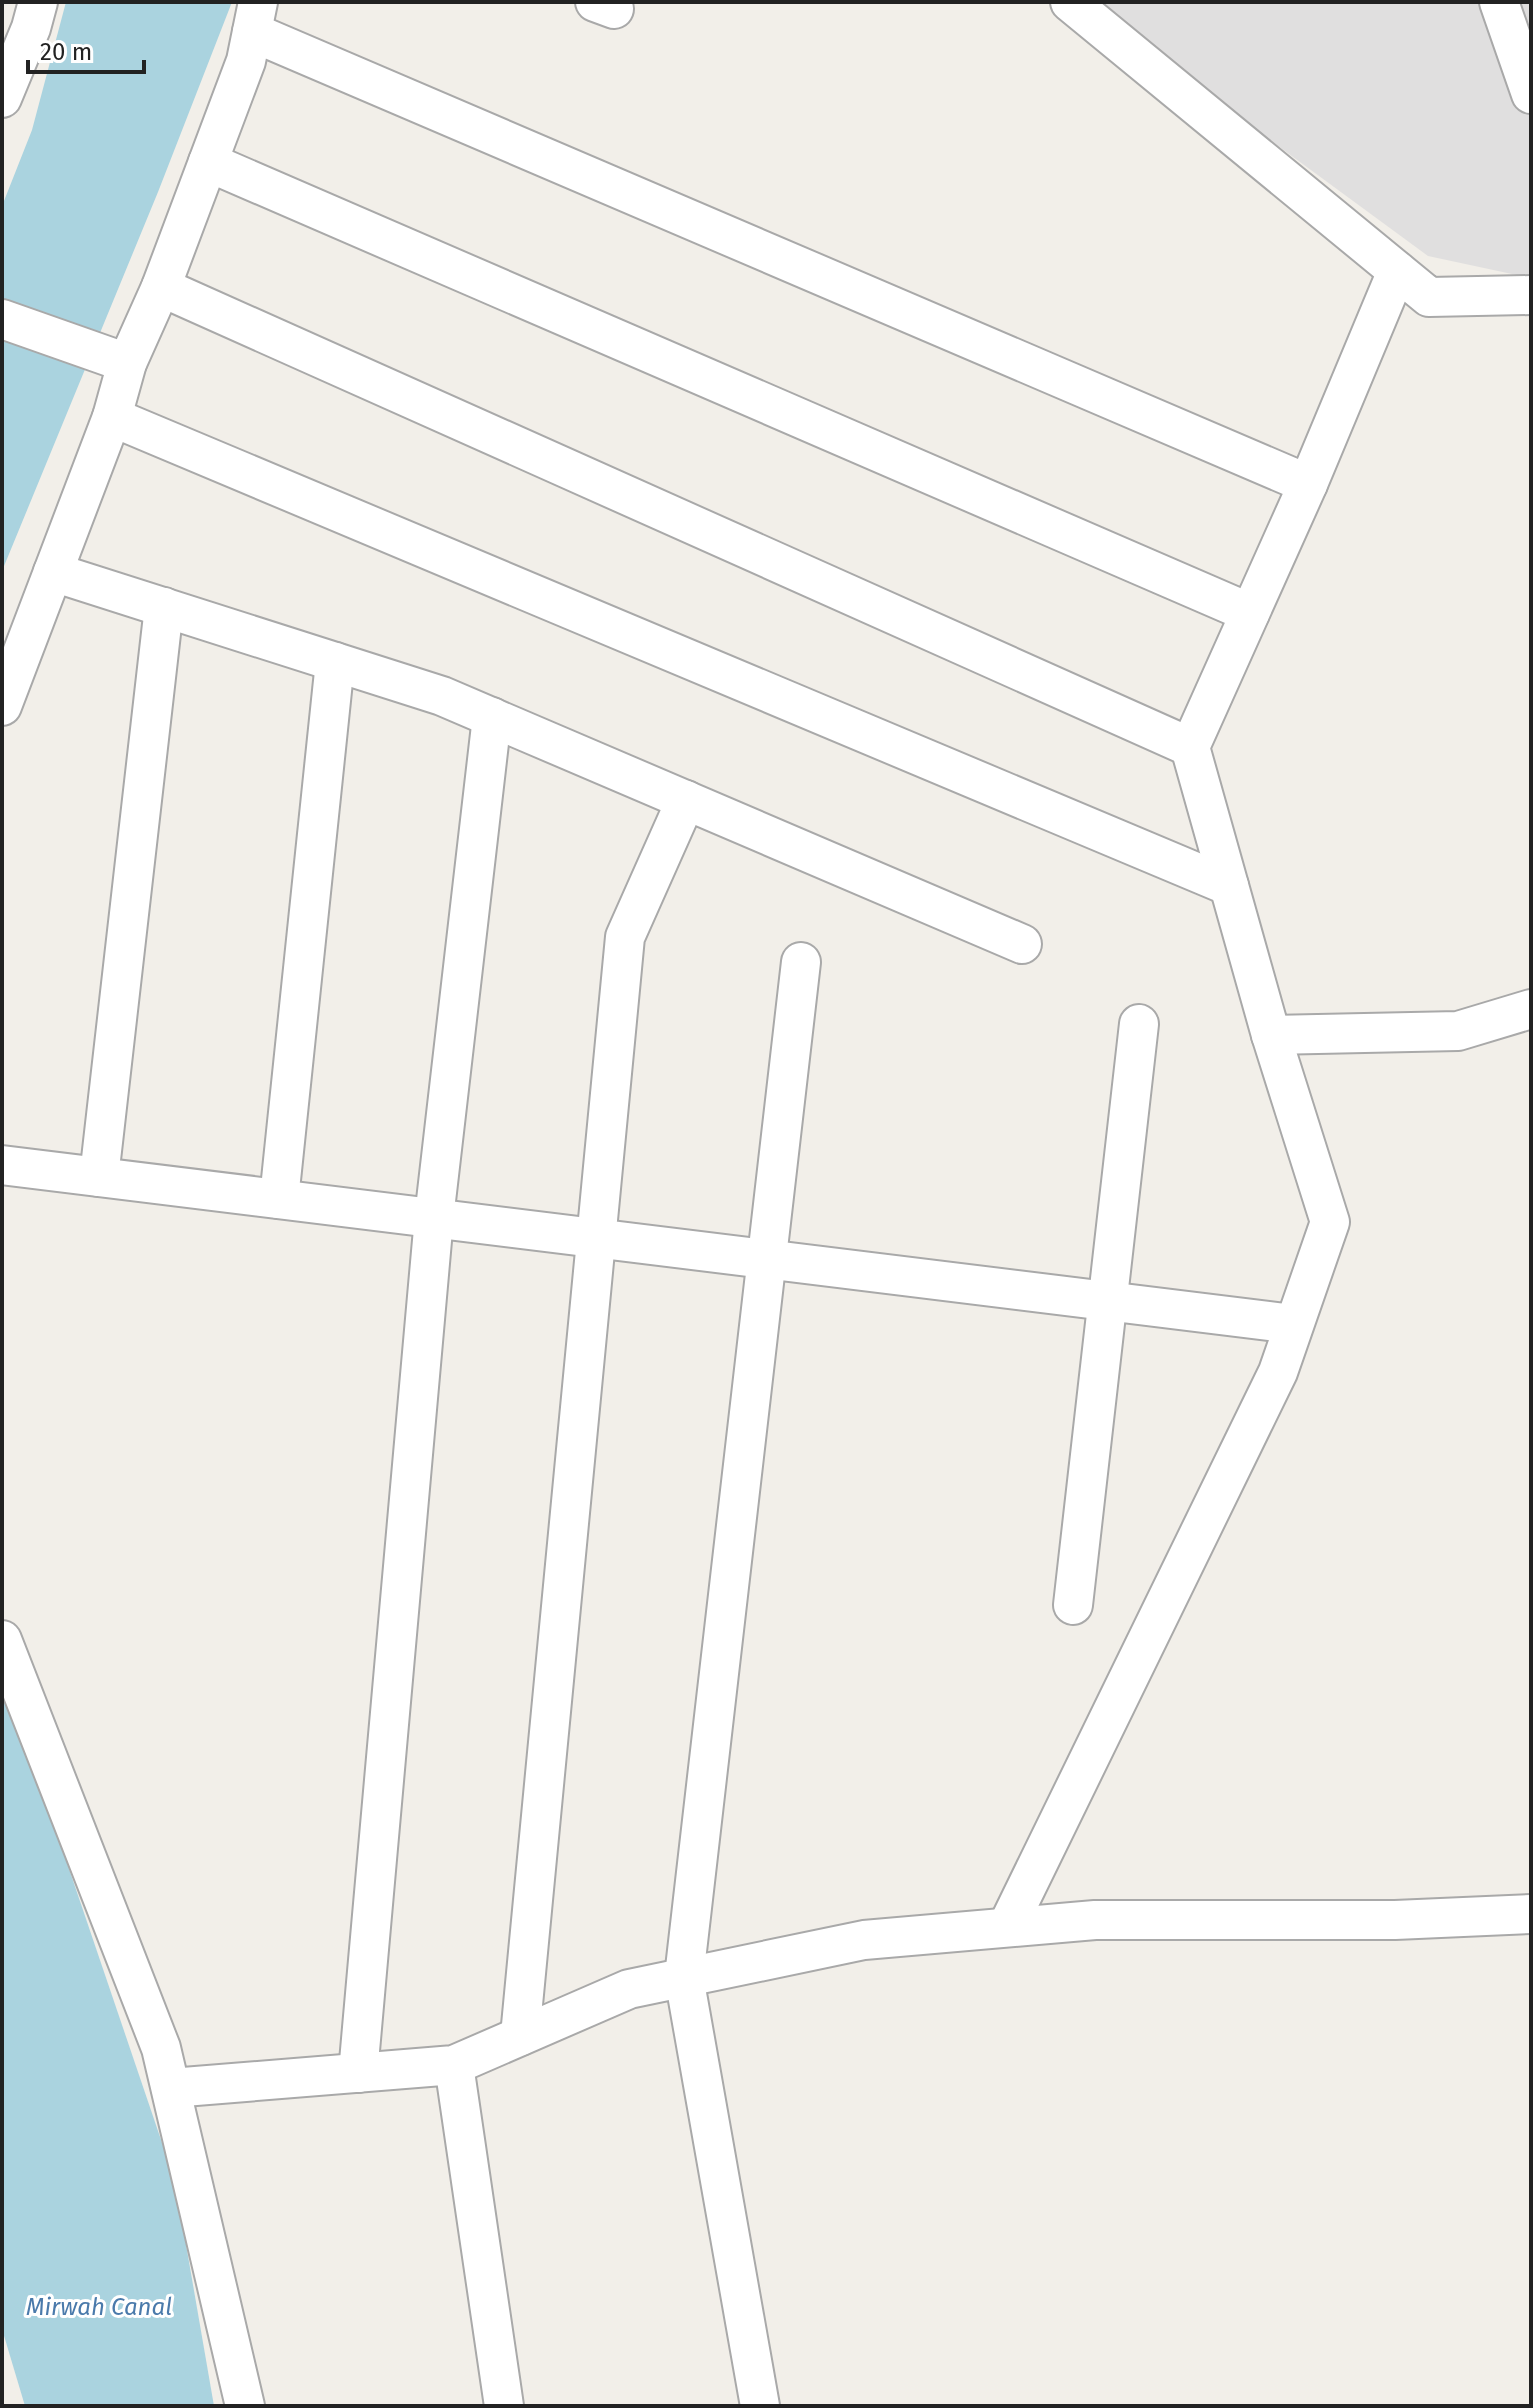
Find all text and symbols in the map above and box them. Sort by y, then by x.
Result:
scale bar [28,24,144,74]
text: 20 m [40,38,92,66]
water label: Mirwah Canal [26,2293,172,2321]

